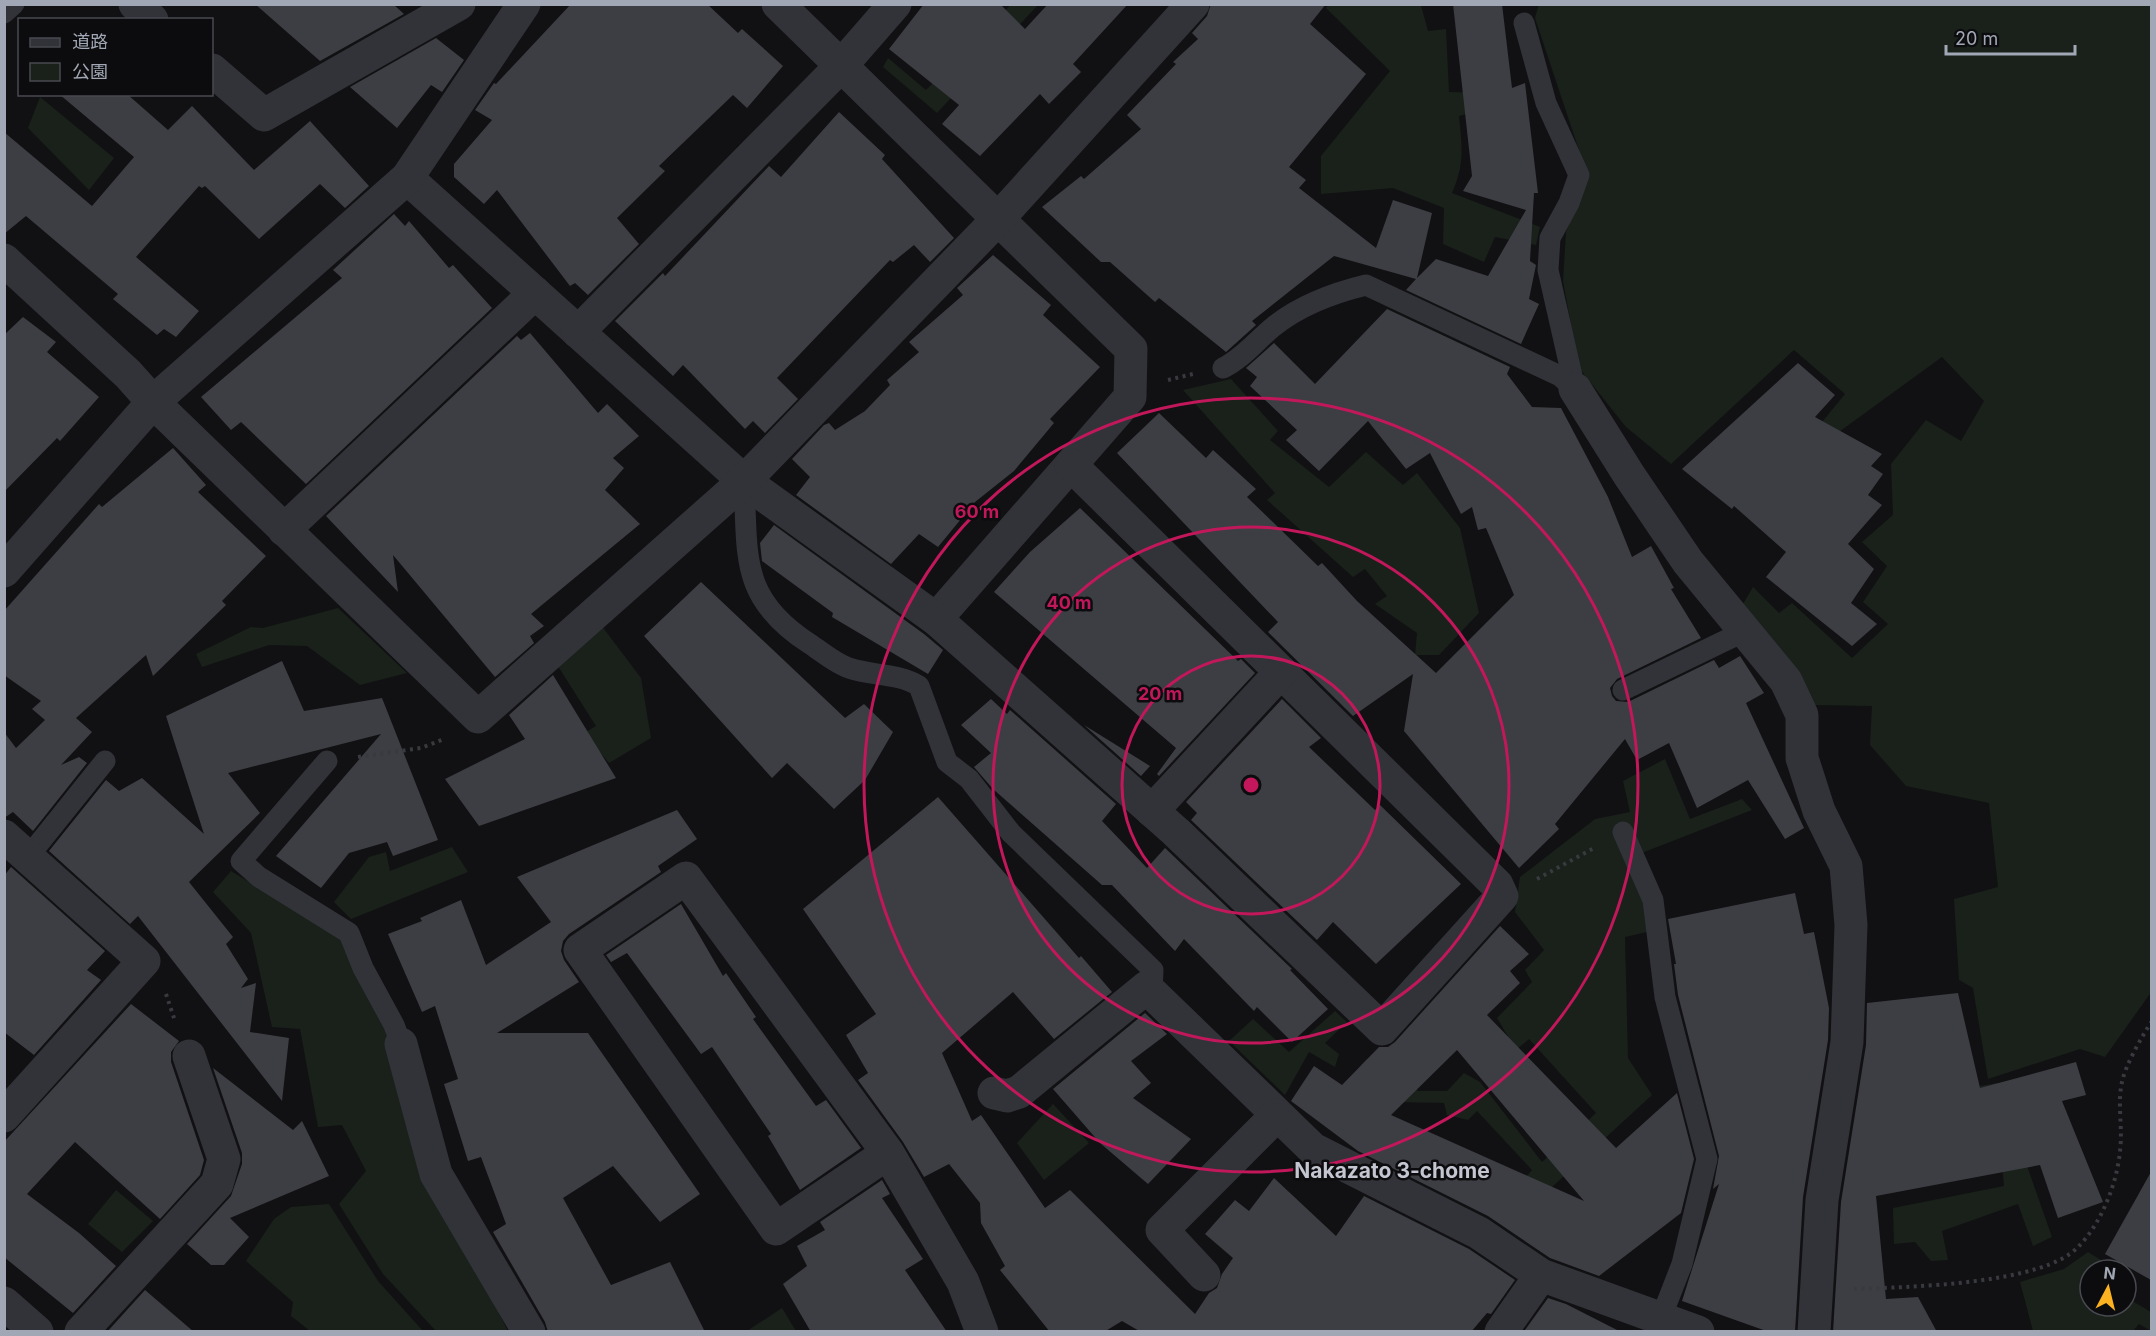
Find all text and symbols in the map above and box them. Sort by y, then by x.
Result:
legend [18,18,213,96]
scale bar [1946,18,2075,56]
text: 20 m [1955,28,1998,49]
text: 道路 [72,31,108,52]
text: 公園 [72,61,108,82]
text: 60 m [955,501,999,522]
text: 40 m [1047,592,1092,613]
text: 20 m [1138,683,1182,704]
centre of rings [1241,775,1261,795]
district label: Nakazato 3-chome [1294,1158,1490,1183]
north arrow [2078,1258,2138,1318]
text: N [2103,1262,2117,1284]

